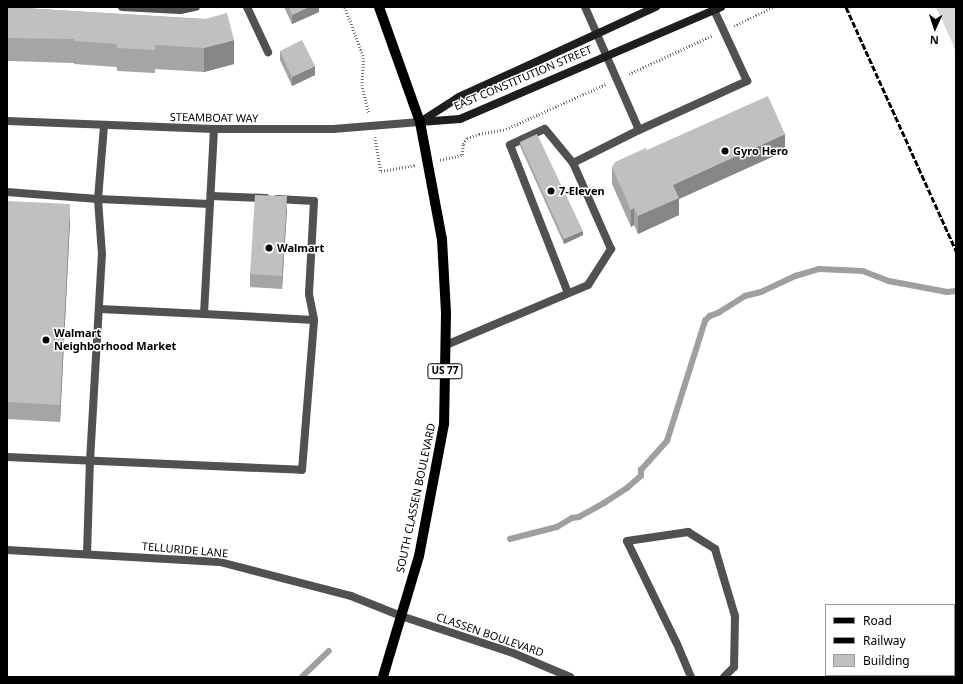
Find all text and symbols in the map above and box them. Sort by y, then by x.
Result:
north arrow [915,8,955,48]
text: N [929,33,939,48]
street label: EAST CONSTITUTION STREET [452,43,594,113]
street label: STEAMBOAT WAY [170,111,258,125]
place label: Gyro Hero [733,144,788,158]
marker: Gyro Hero [720,146,730,156]
place label: 7-Eleven [559,184,605,198]
marker: 7-Eleven [546,186,556,196]
place label: Walmart [277,241,324,255]
marker: Walmart [264,243,274,253]
place label: Walmart Neighborhood Market [54,327,176,353]
marker: Walmart Neighborhood Market [41,335,51,345]
road number: US 77 [427,363,463,379]
street label: SOUTH CLASSEN BOULEVARD [394,422,438,574]
street label: TELLURIDE LANE [141,540,229,560]
legend [825,604,955,676]
street label: CLASSEN BOULEVARD [434,610,546,660]
text: Road [863,612,892,629]
text: Railway [863,632,906,649]
text: Building [863,652,910,669]

